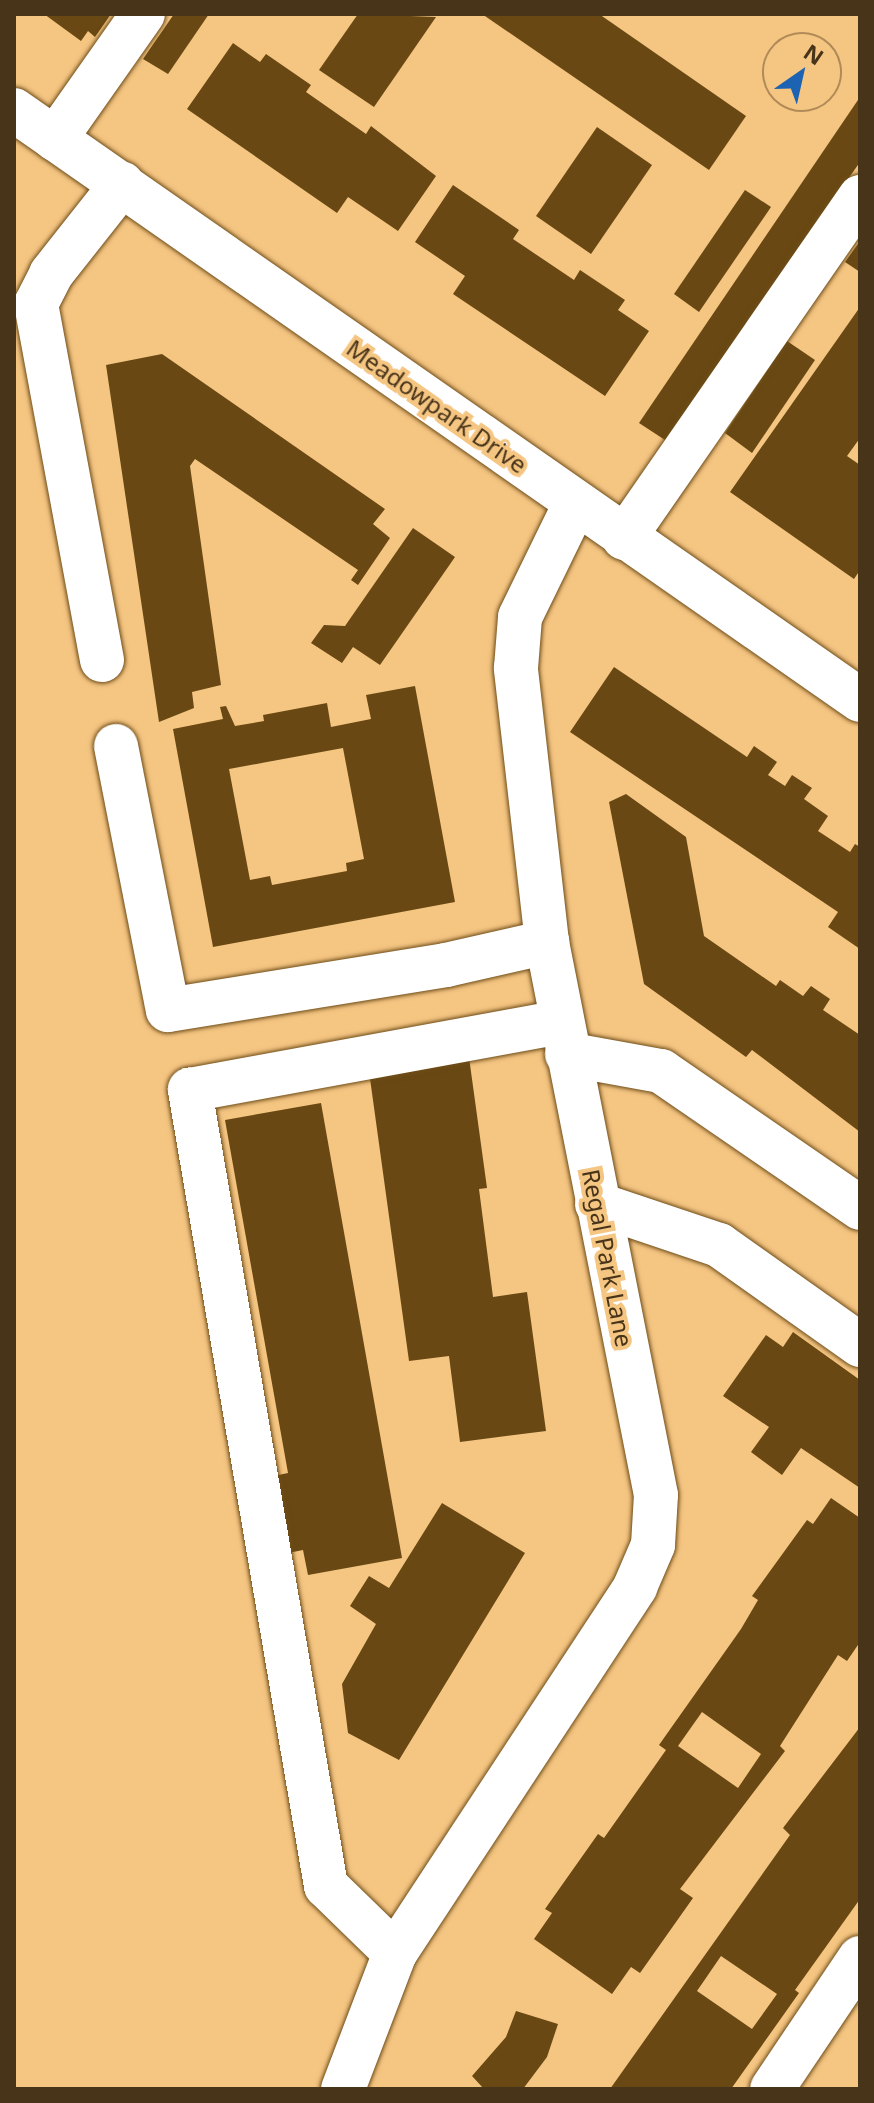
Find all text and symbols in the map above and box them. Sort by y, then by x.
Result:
north arrow [762,32,842,112]
text: N [798,36,830,71]
street label: Meadowpark Drive [342,333,532,479]
street label: Regal Park Lane [577,1167,639,1349]

